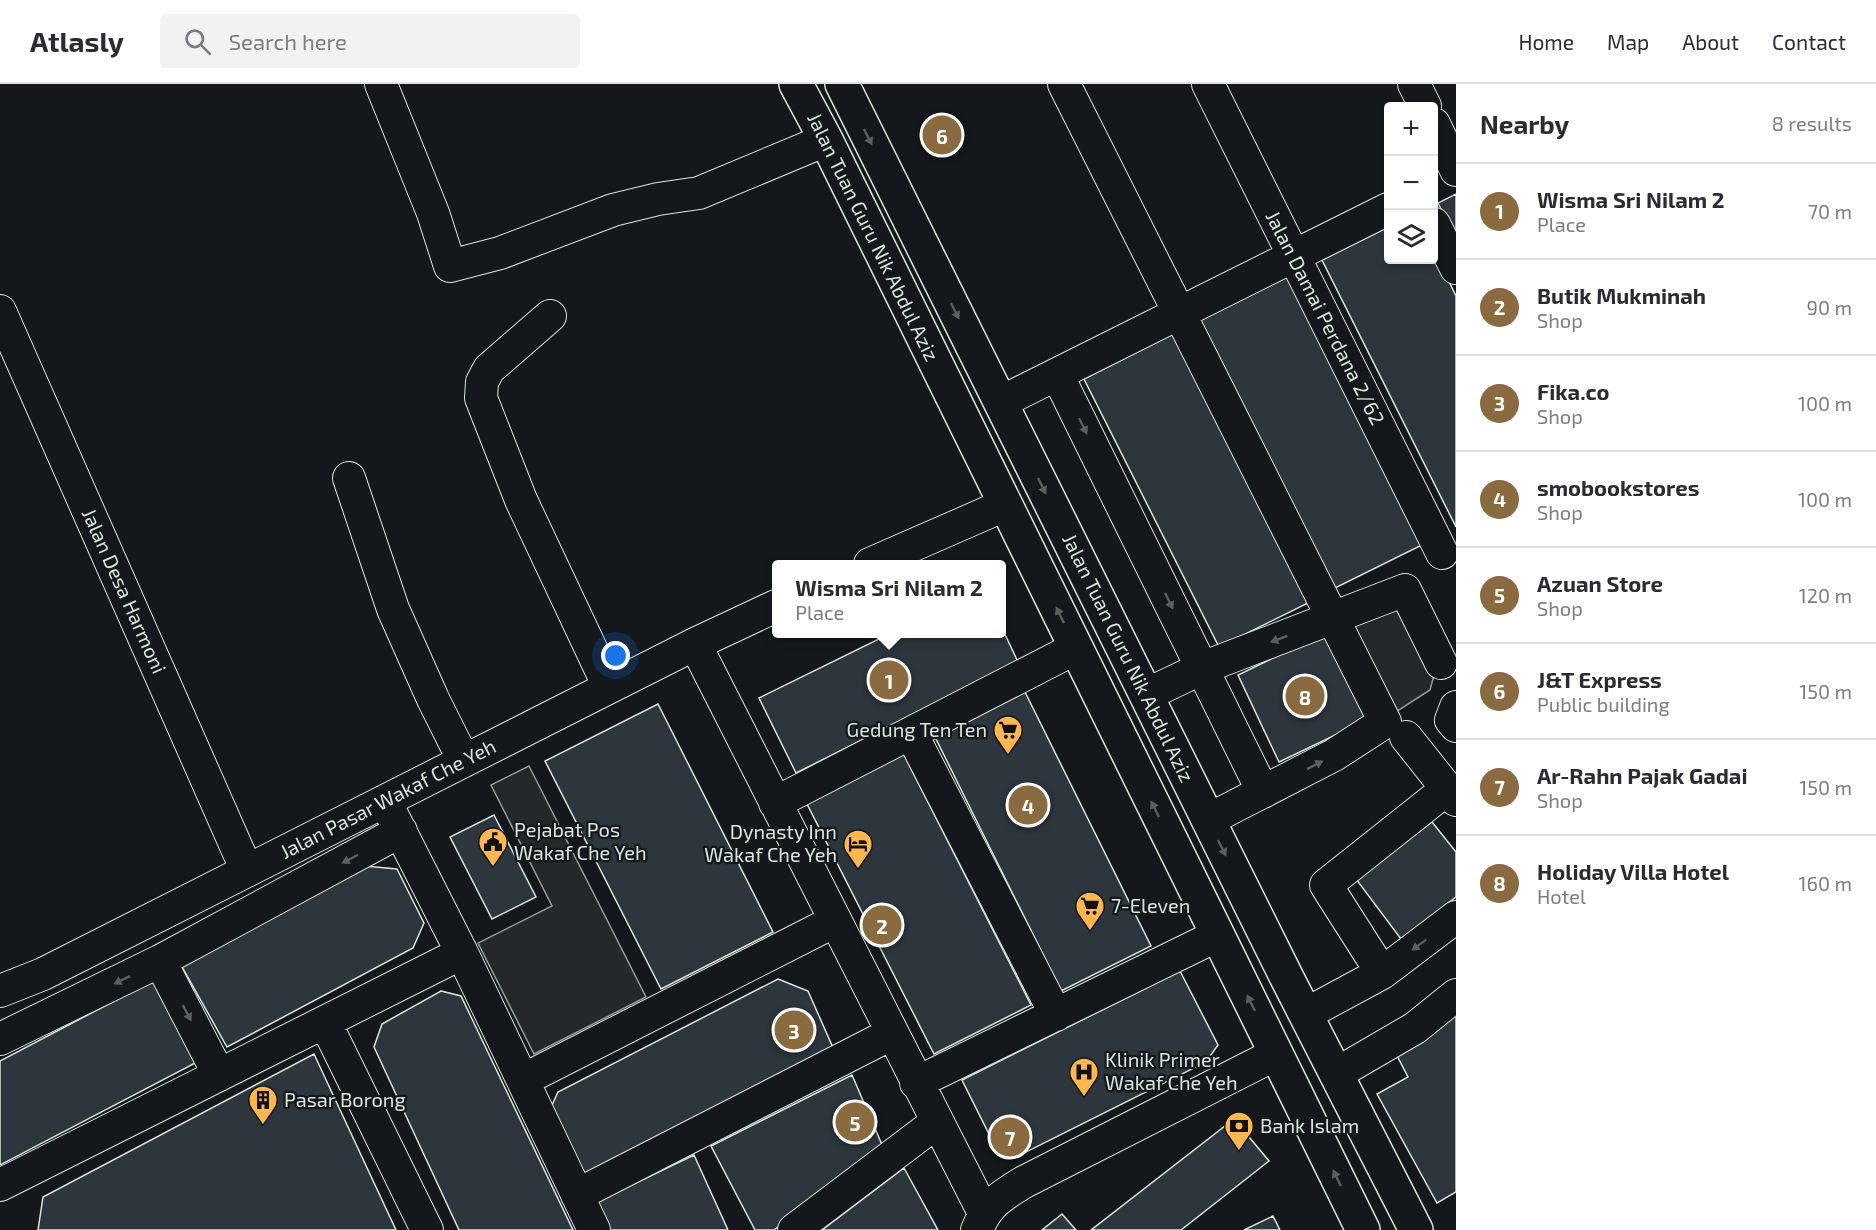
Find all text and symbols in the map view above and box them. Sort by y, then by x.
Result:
search box [160,14,580,68]
text: Atlasly [30,24,124,58]
icon: search [181,25,214,58]
text: Search here [229,28,347,54]
text: Home [1518,29,1574,54]
text: Map [1607,29,1649,54]
text: About [1682,29,1739,54]
text: Contact [1772,29,1846,54]
map controls [1384,102,1438,264]
button: + [1384,102,1438,156]
street label: Jalan Tuan Guru Nik Abdul Aziz [803,108,945,365]
text: Nearby [1480,108,1569,139]
text: 8 results [1772,111,1852,135]
pin: 6 [922,112,962,158]
one-way arrow [863,128,873,145]
button: − [1384,156,1438,210]
text: Wisma Sri Nilam 2 [1537,186,1725,212]
text: 1 [1495,199,1504,223]
text: 70 m [1808,199,1852,223]
street label: Jalan Damai Perdana 2/62 [1261,207,1390,429]
button: layers [1384,210,1438,264]
text: Place [1537,212,1586,236]
text: Butik Mukminah [1537,282,1706,308]
text: 2 [1494,295,1505,319]
text: 90 m [1807,295,1852,319]
one-way arrow [950,303,960,320]
text: Shop [1537,308,1583,332]
text: Fika.co [1537,378,1610,404]
text: 3 [1494,391,1505,415]
text: 100 m [1798,391,1852,415]
text: Shop [1537,404,1583,428]
one-way arrow [1078,418,1088,435]
text: smobookstores [1537,474,1699,500]
one-way arrow [1037,477,1047,494]
text: 4 [1493,487,1506,511]
text: 100 m [1798,487,1852,511]
text: Shop [1537,500,1583,524]
street label: Jalan Desa Harmoni [78,504,172,677]
street label: Jalan Tuan Guru Nik Abdul Aziz [1058,529,1200,786]
popup [772,560,1006,638]
text: Azuan Store [1537,570,1663,596]
text: Wisma Sri Nilam 2 [795,574,983,600]
text: 5 [1494,583,1505,607]
text: 120 m [1799,583,1852,607]
one-way arrow [1164,593,1174,610]
text: Shop [1537,596,1583,620]
text: Place [795,600,844,624]
one-way arrow [1055,607,1064,624]
one-way arrow [1269,634,1287,644]
your location [601,641,630,670]
pin: 1 [870,658,908,702]
text: J&T Express [1537,666,1662,692]
pin: 8 [1286,674,1324,718]
text: 6 [1494,679,1505,703]
text: 150 m [1799,679,1852,703]
text: Public building [1537,692,1670,716]
supermarket icon: Gedung Ten Ten [992,714,1024,756]
place label: Gedung Ten Ten [847,717,987,741]
street label: Jalan Pasar Wakaf Che Yeh [276,733,499,863]
one-way arrow [1306,760,1323,770]
text: Ar-Rahn Pajak Gadai [1537,762,1748,788]
text: 7 [1494,775,1505,799]
text: 150 m [1799,775,1852,799]
pin: 4 [1008,782,1048,828]
text: Shop [1537,788,1583,812]
one-way arrow [1151,800,1160,817]
place label: Pejabat Pos Wakaf Che Yeh [514,817,647,864]
place label: Dynasty Inn Wakaf Che Yeh [704,819,837,866]
public building icon: Pejabat Pos Wakaf Che Yeh [477,826,509,868]
hotel icon: Dynasty Inn Wakaf Che Yeh [842,828,874,870]
one-way arrow [1218,840,1227,857]
one-way arrow [341,854,358,864]
text: Holiday Villa Hotel [1537,858,1729,884]
text: 8 [1493,871,1506,895]
text: 160 m [1799,871,1852,895]
text: Hotel [1537,884,1586,908]
supermarket icon: 7-Eleven [1074,890,1106,932]
place label: 7-Eleven [1111,893,1190,917]
pin: 2 [862,902,902,948]
one-way arrow [1411,939,1427,951]
one-way arrow [113,975,130,984]
one-way arrow [1246,994,1255,1011]
one-way arrow [182,1005,192,1022]
pin: 3 [774,1008,814,1052]
place label: Klinik Primer Wakaf Che Yeh [1105,1047,1238,1094]
hospital icon: Klinik Primer Wakaf Che Yeh [1068,1056,1100,1098]
building icon: Pasar Borong [247,1084,279,1126]
place label: Pasar Borong [284,1087,406,1111]
pin: 5 [836,1100,874,1144]
bank icon: Bank Islam [1223,1110,1255,1152]
place label: Bank Islam [1260,1113,1359,1137]
pin: 7 [990,1114,1030,1160]
one-way arrow [1332,1169,1342,1186]

